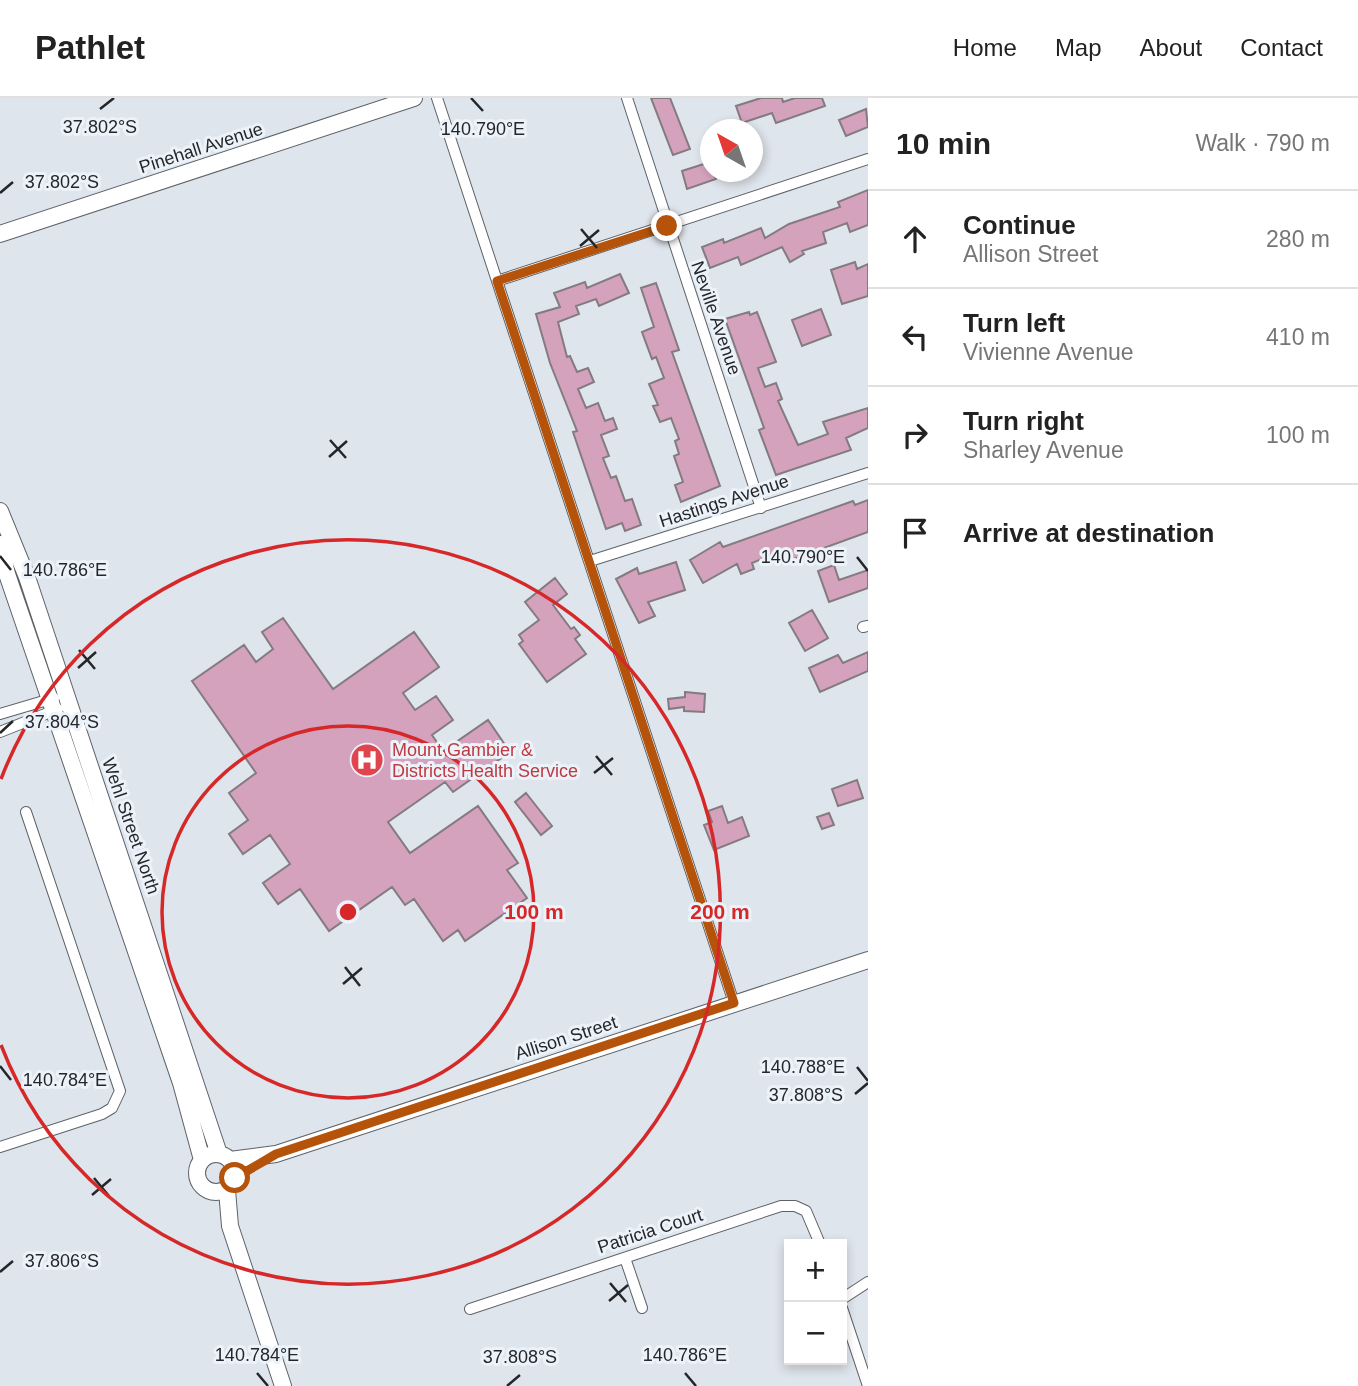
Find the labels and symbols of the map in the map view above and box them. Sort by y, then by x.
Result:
text: 37.802°S [63,117,137,137]
street label: Pinehall Avenue [137,119,265,177]
text: 140.790°E [441,119,525,139]
north arrow [700,119,763,182]
text: 37.802°S [25,172,99,192]
route end [651,210,682,241]
street label: Neville Avenue [687,259,745,377]
street label: Hastings Avenue [657,471,791,531]
text: 140.790°E [761,547,845,567]
text: 140.786°E [23,560,107,580]
text: 37.804°S [25,712,99,732]
place label: Mount Gambier & Districts Health Service [392,740,578,781]
hospital icon: Mount Gambier & Districts Health Service [348,741,386,779]
street label: Wehl Street North [98,755,164,897]
centre of rings [336,900,360,924]
text: 100 m [504,900,564,923]
text: 200 m [690,900,750,923]
street label: Allison Street [512,1012,620,1064]
text: 140.788°E [761,1057,845,1077]
text: 140.784°E [23,1070,107,1090]
text: 37.808°S [769,1085,843,1105]
route start [219,1162,250,1193]
street label: Patricia Court [595,1205,705,1257]
text: 37.806°S [25,1251,99,1271]
text: 140.784°E [215,1345,299,1365]
text: 140.786°E [643,1345,727,1365]
text: 37.808°S [483,1347,557,1367]

